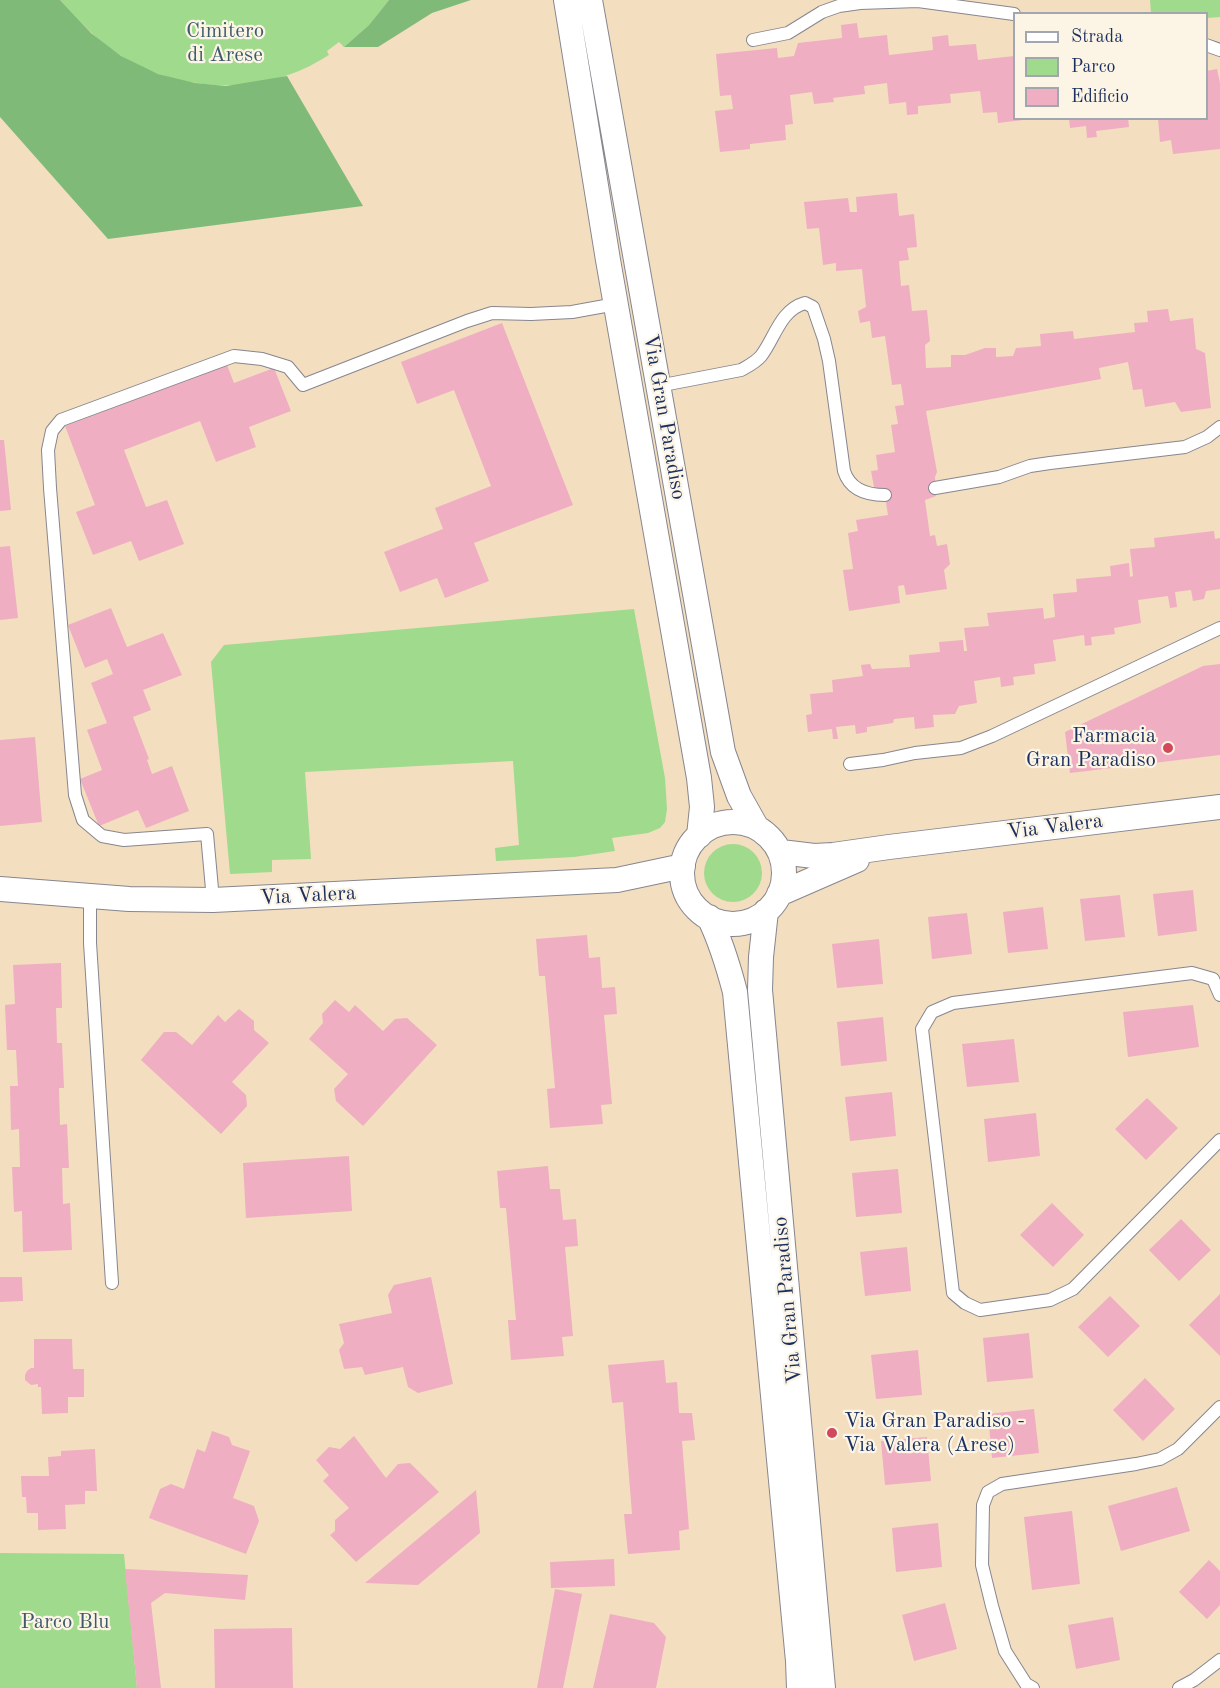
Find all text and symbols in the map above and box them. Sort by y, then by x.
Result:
legend [1013,12,1208,120]
park label: Cimitero di Arese [186,18,264,68]
text: Strada [1071,28,1123,46]
text: Parco [1071,58,1116,76]
text: Edificio [1071,88,1129,106]
street label: Via Gran Paradiso [637,332,691,502]
place label: Farmacia Gran Paradiso [1026,723,1156,773]
marker: Farmacia Gran Paradiso [1161,741,1175,755]
street label: Via Valera [1006,809,1104,845]
street label: Via Valera [259,881,357,911]
street label: Via Gran Paradiso [768,1216,808,1384]
place label: Via Gran Paradiso - Via Valera (Arese) [844,1408,1025,1458]
marker: Via Gran Paradiso - Via Valera (Arese) [825,1426,839,1440]
park label: Parco Blu [20,1609,110,1635]

